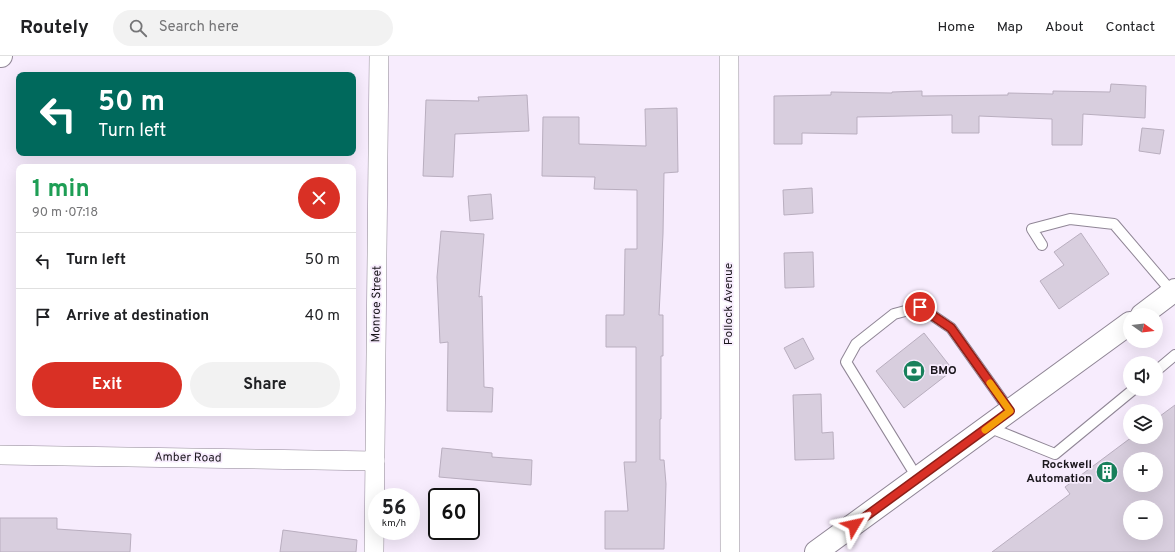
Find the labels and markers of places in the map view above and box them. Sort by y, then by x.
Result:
pin [903,290,937,324]
bank icon: BMO [901,358,927,384]
place label: BMO [930,363,957,379]
place label: Rockwell Automation [1026,457,1092,487]
building icon: Rockwell Automation [1094,459,1120,485]

